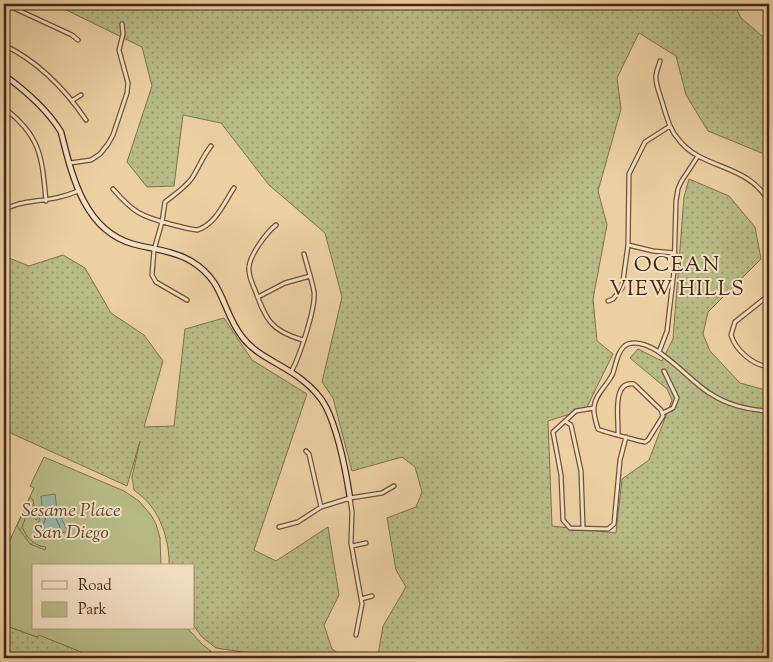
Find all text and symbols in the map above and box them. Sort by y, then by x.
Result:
district label: OCEAN VIEW HILLS [609,251,745,305]
park label: Sesame Place San Diego [21,498,121,547]
legend [32,564,195,630]
text: Road [78,576,112,597]
text: Park [78,600,107,621]

